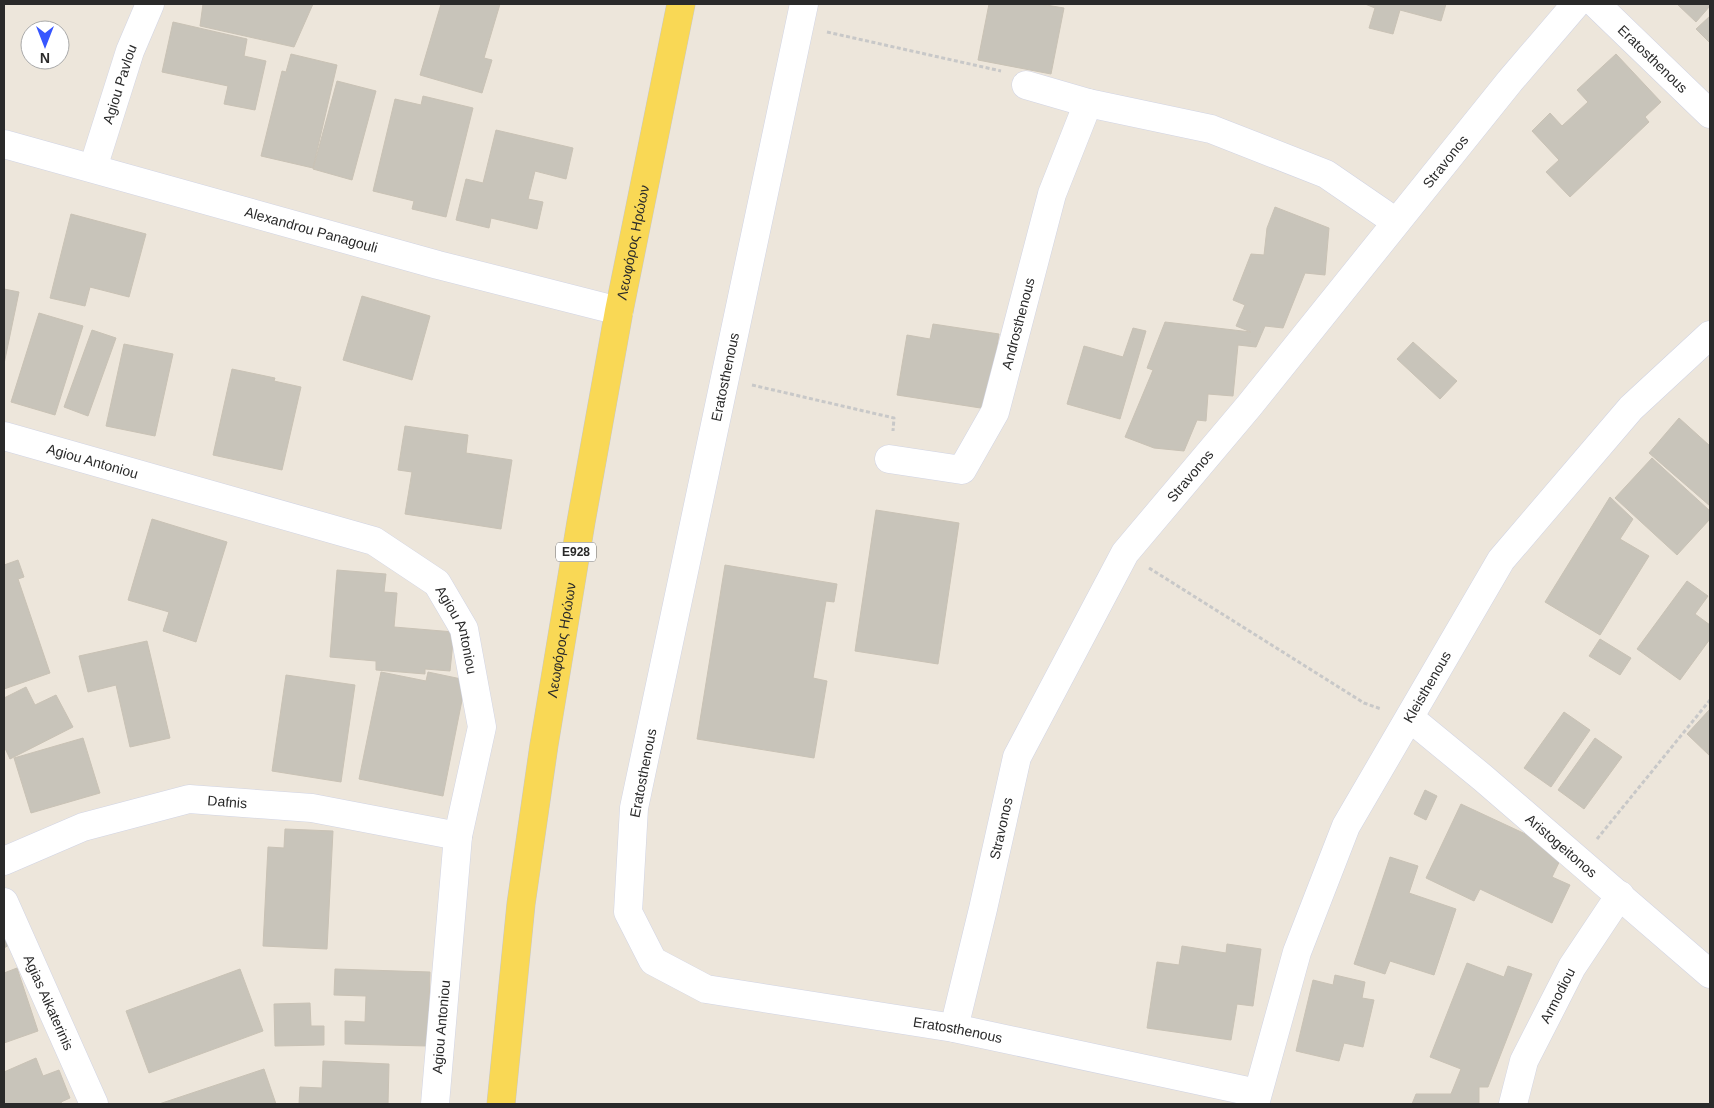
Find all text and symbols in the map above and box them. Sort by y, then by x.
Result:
north arrow [20,20,70,70]
street label: Eratosthenous [1615,22,1691,96]
street label: Agiou Pavlou [99,42,140,126]
text: N [40,50,50,66]
street label: Stravonos [1419,132,1471,191]
street label: Λεωφόρος Ηρώων [613,184,652,301]
street label: Alexandrou Panagouli [243,204,380,256]
street label: Androsthenous [998,276,1038,371]
street label: Eratosthenous [708,331,742,423]
street label: Agiou Antoniou [45,441,140,482]
street label: Stravonos [1164,447,1217,505]
road number: E928 [556,542,596,562]
street label: Λεωφόρος Ηρώων [544,581,579,699]
street label: Agiou Antoniou [432,583,480,675]
street label: Kleisthenous [1400,648,1454,726]
street label: Eratosthenous [627,727,659,819]
street label: Dafnis [207,792,248,811]
street label: Stravonos [986,796,1016,861]
street label: Aristogeitonos [1522,811,1600,881]
street label: Agias Aikaterinis [21,952,77,1053]
street label: Armodiou [1537,965,1578,1026]
street label: Agiou Antoniou [429,979,453,1075]
street label: Eratosthenous [912,1014,1004,1046]

